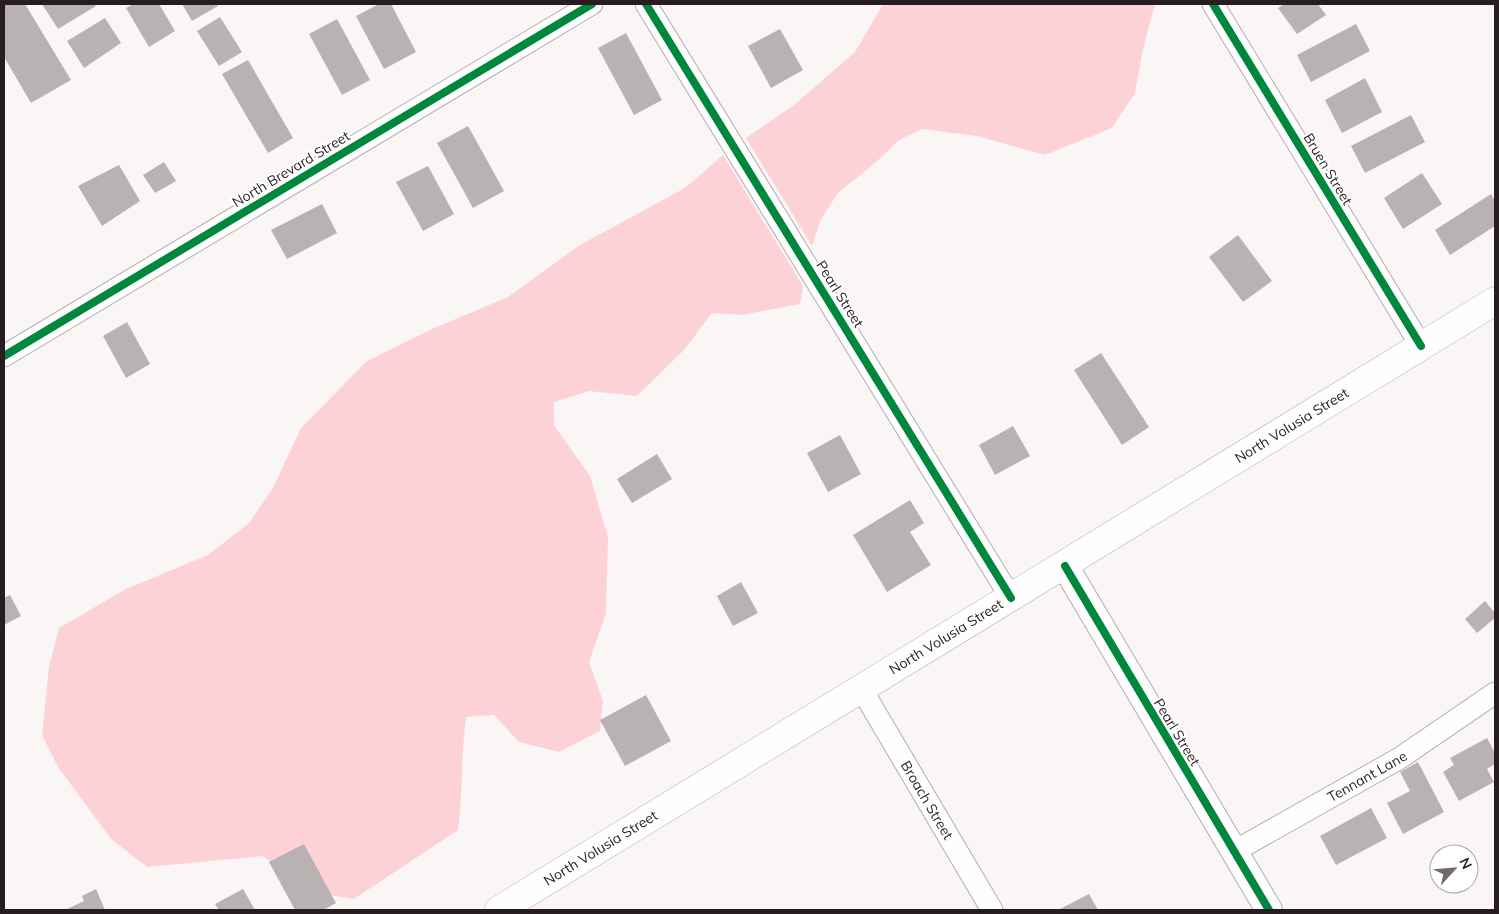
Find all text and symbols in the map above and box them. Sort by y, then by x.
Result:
street label: North Brevard Street [229,127,353,211]
street label: Bruen Street [1299,130,1357,208]
street label: Pearl Street [812,257,868,331]
street label: North Volusia Street [1231,384,1352,467]
street label: North Volusia Street [886,595,1006,678]
street label: Pearl Street [1150,695,1204,769]
street label: Tennant Lane [1324,747,1411,806]
street label: Broach Street [897,758,957,843]
street label: North Volusia Street [540,806,661,890]
north arrow [1429,844,1479,894]
text: N [1455,855,1476,872]

